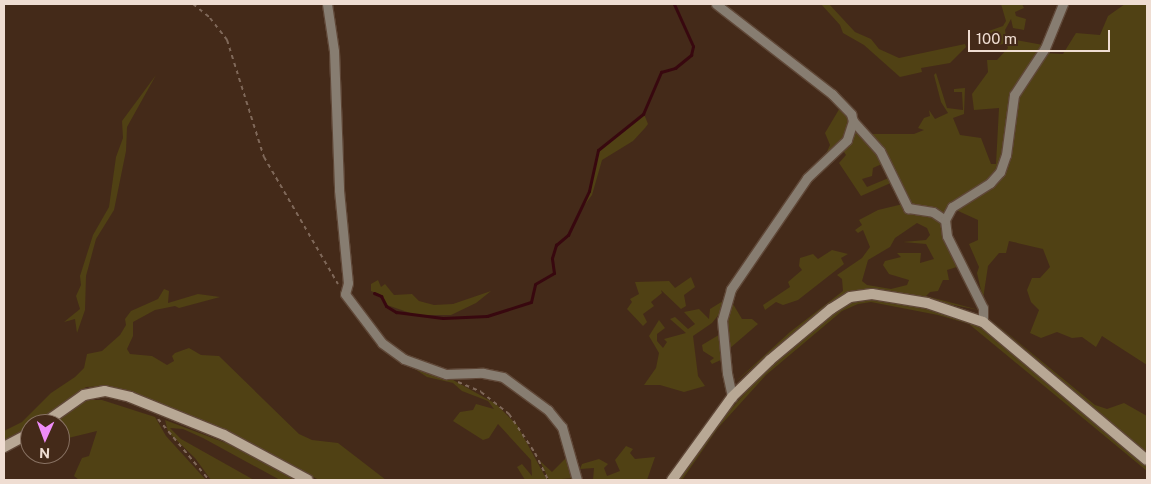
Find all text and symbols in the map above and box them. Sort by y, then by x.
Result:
scale bar [971,20,1114,52]
text: 100 m [976,30,1017,47]
north arrow [20,414,70,464]
text: N [39,445,50,461]

